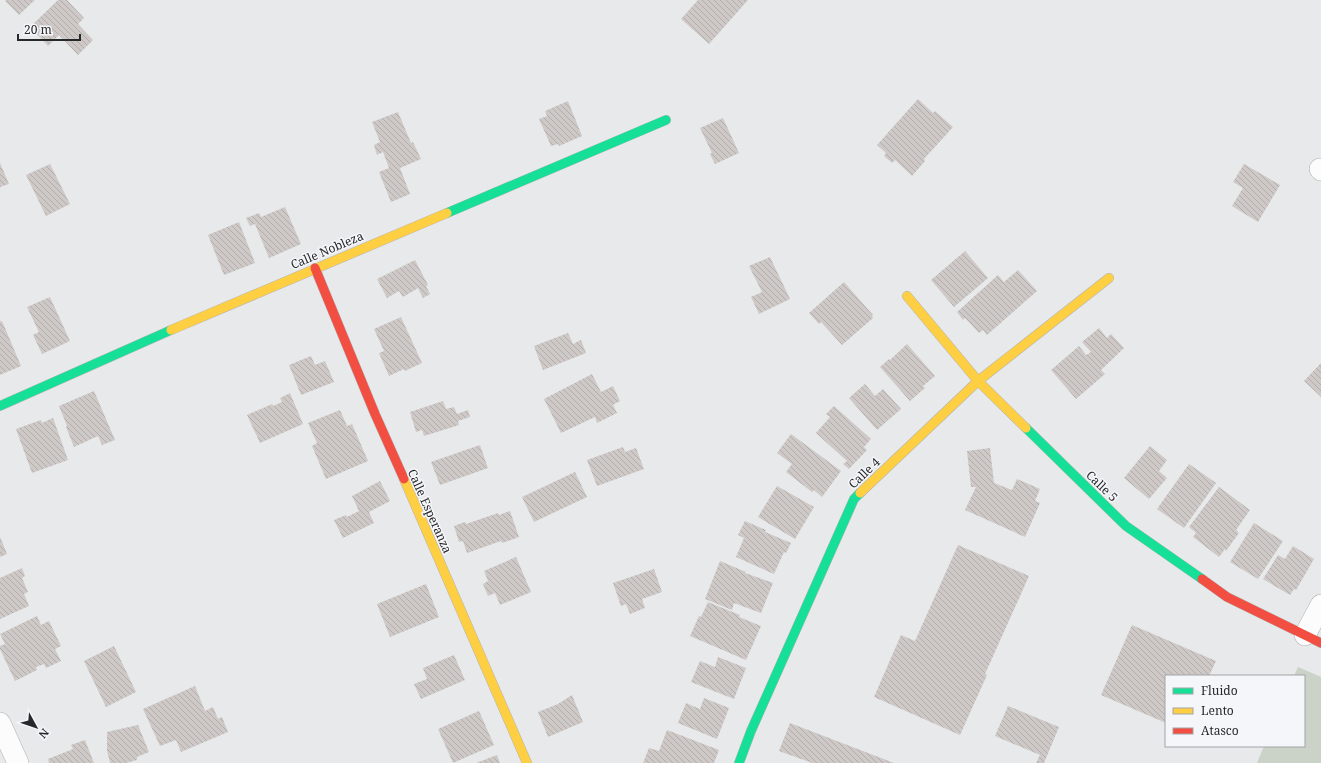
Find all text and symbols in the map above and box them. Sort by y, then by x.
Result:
scale bar [18,16,80,42]
text: 20 m [24,21,52,38]
street label: Calle Nobleza [288,227,366,273]
street label: Calle 4 [844,454,884,492]
street label: Calle Esperanza [404,466,456,556]
street label: Calle 5 [1082,467,1122,505]
legend [1165,675,1305,747]
text: Fluido [1201,682,1238,699]
text: Lento [1201,702,1234,719]
north arrow [16,707,56,747]
text: Atasco [1201,722,1239,739]
text: N [35,726,53,742]

